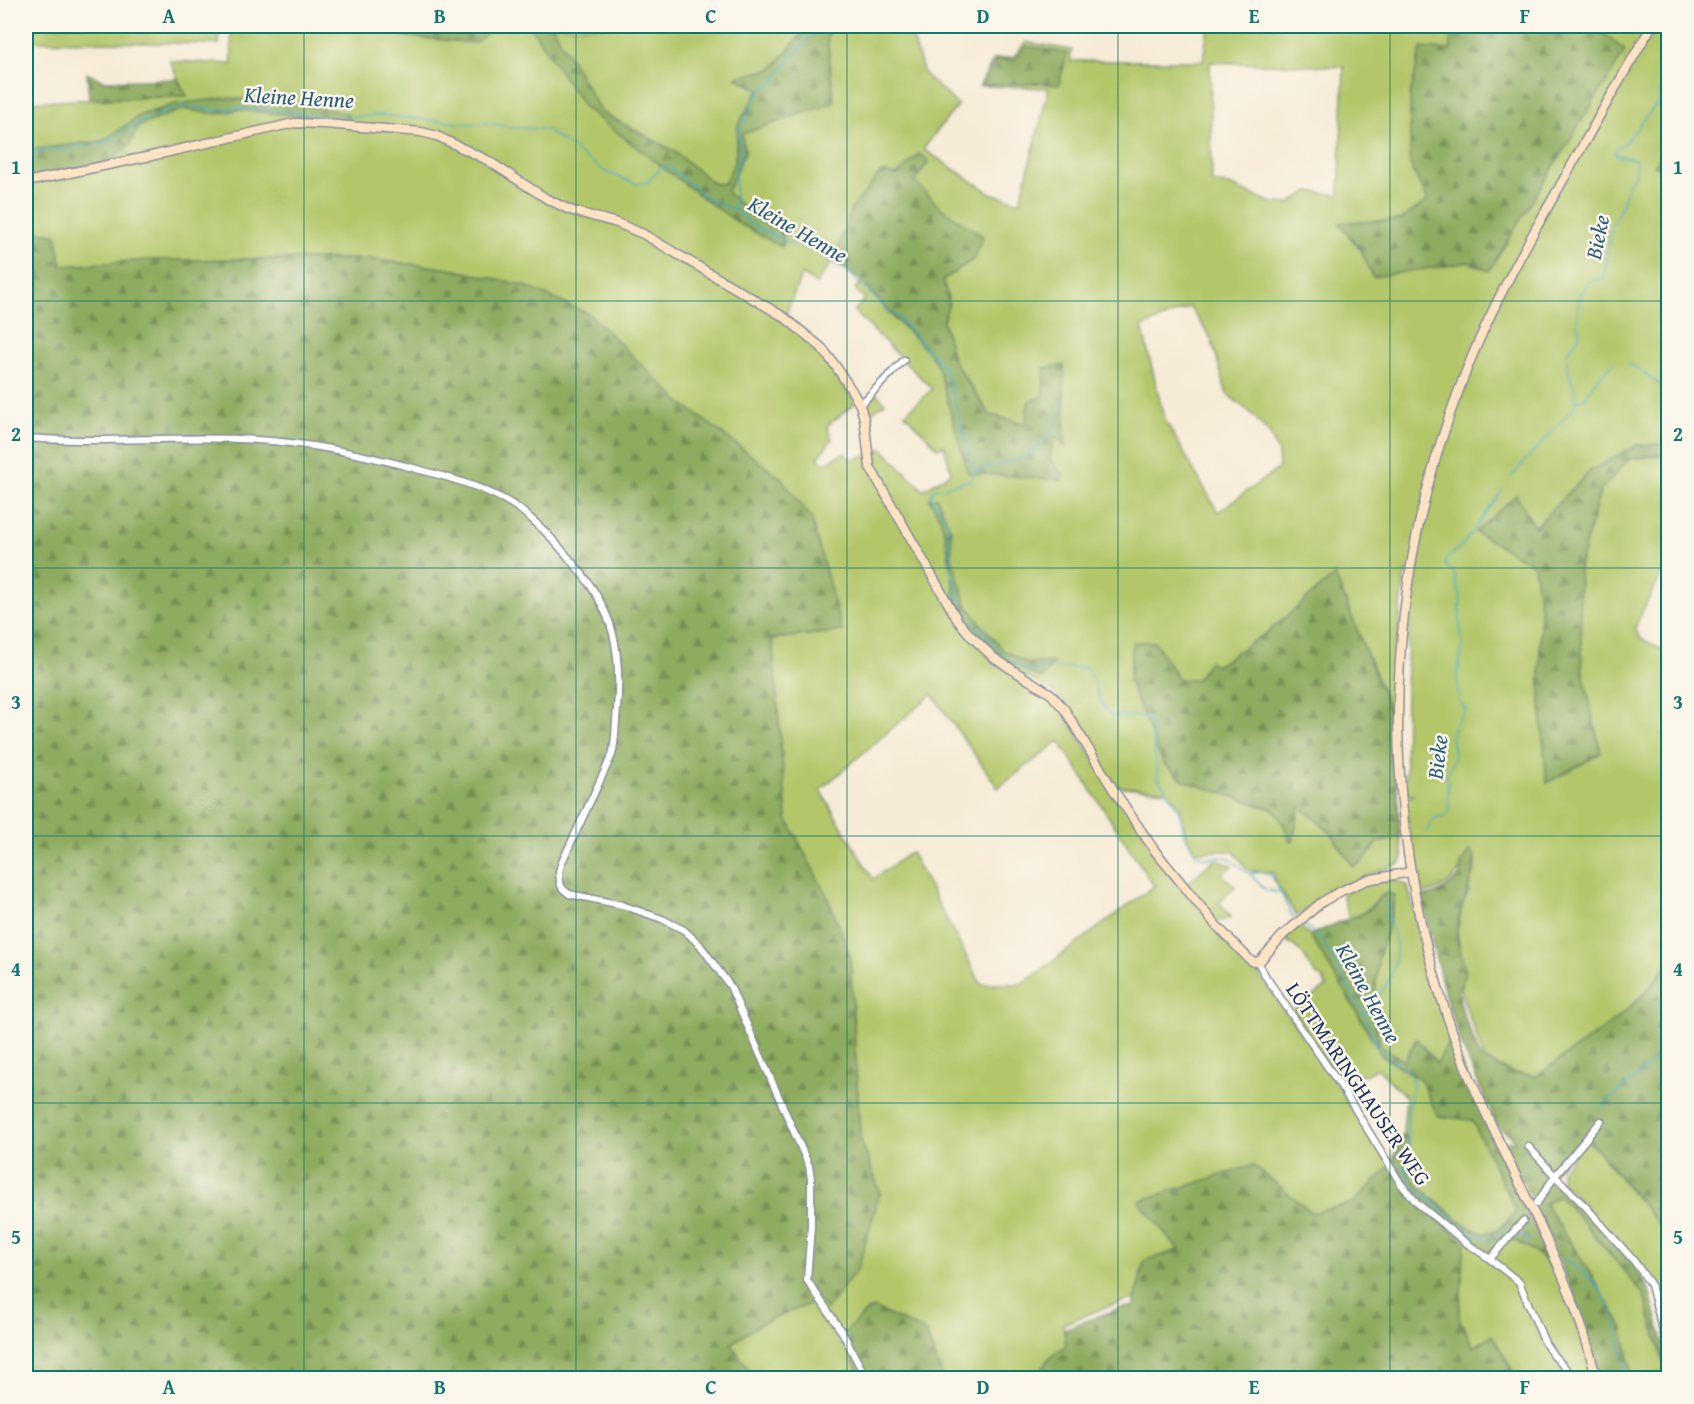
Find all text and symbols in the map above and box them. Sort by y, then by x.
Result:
text: A [163,1,176,30]
text: B [434,1,446,30]
text: C [705,1,717,30]
text: D [976,1,990,30]
text: E [1249,1,1260,30]
text: F [1520,1,1530,30]
water label: Kleine Henne [242,78,355,116]
text: 1 [11,152,21,181]
text: 1 [1673,152,1683,181]
water label: Kleine Henne [742,187,854,270]
water label: Bieke [1577,212,1617,263]
text: 2 [11,419,21,448]
text: 2 [1673,419,1683,448]
text: 3 [11,687,21,716]
text: 3 [1673,687,1683,716]
water label: Bieke [1418,733,1456,782]
water label: Kleine Henne [1328,936,1410,1049]
text: 4 [11,954,21,983]
text: 4 [1673,954,1683,983]
street label: LÖTTMARINGHAUSER WEG [1279,976,1438,1192]
text: 5 [11,1222,21,1251]
text: 5 [1673,1222,1683,1251]
text: A [163,1372,176,1401]
text: B [434,1372,446,1401]
text: C [705,1372,717,1401]
text: D [976,1372,990,1401]
text: E [1249,1372,1260,1401]
text: F [1520,1372,1530,1401]

